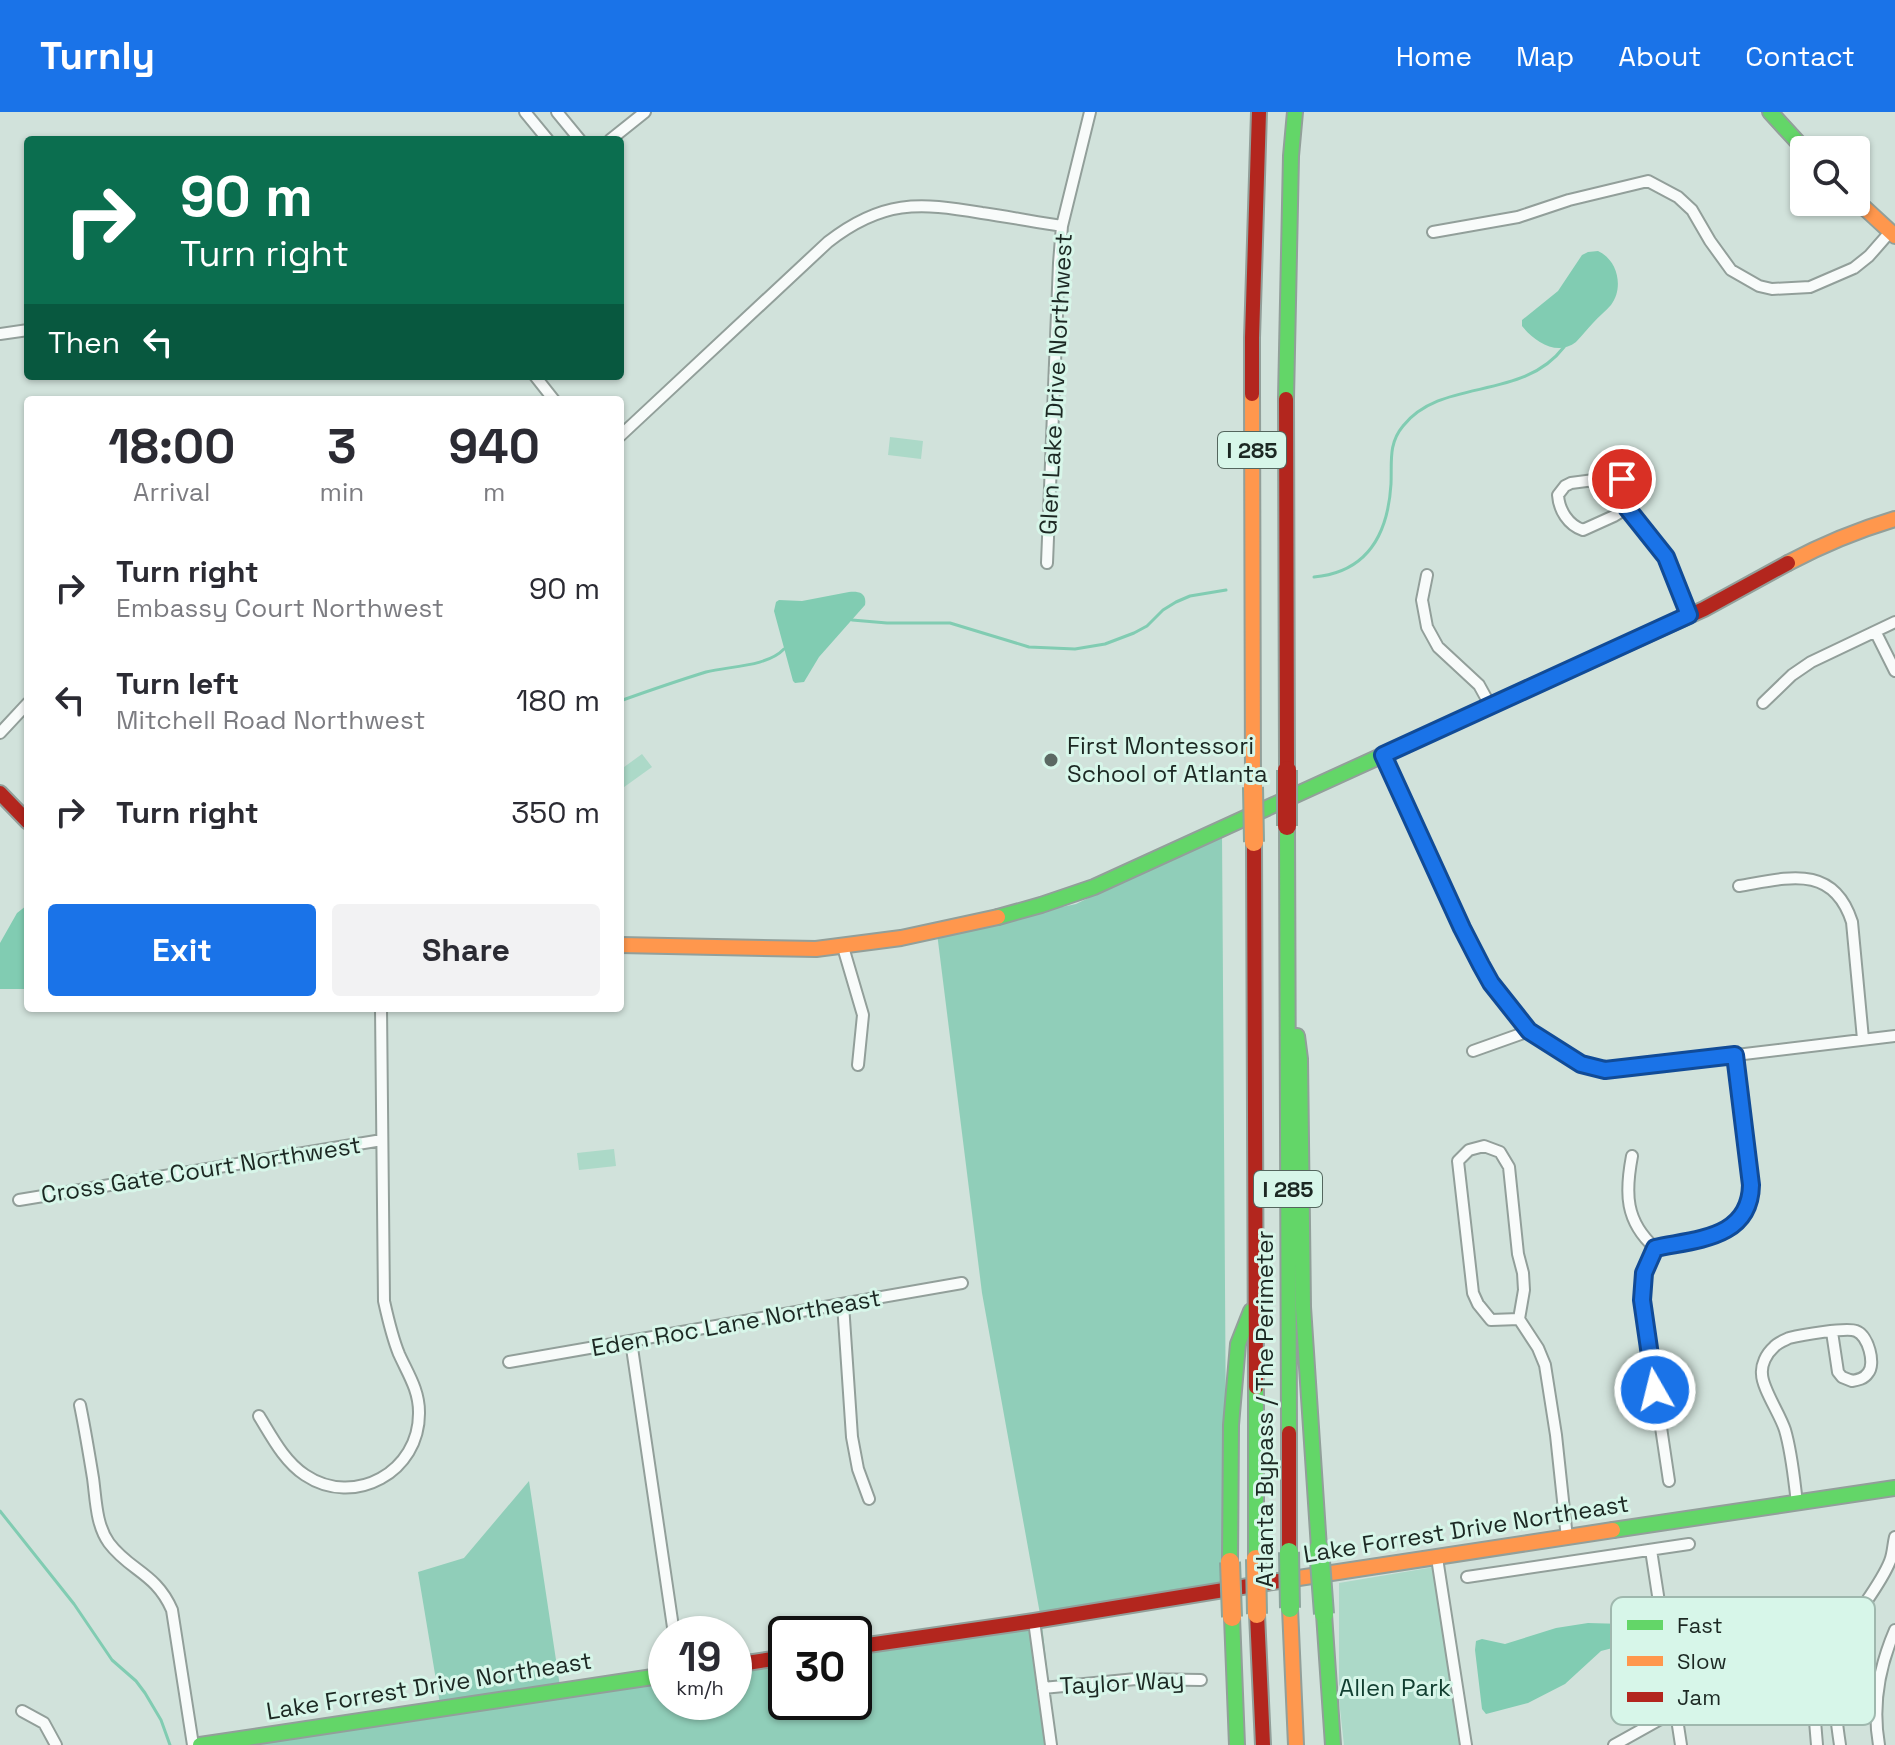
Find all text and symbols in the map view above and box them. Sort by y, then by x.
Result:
text: Turnly [40,32,155,80]
text: Home [1396,38,1472,74]
text: Map [1516,38,1574,74]
text: About [1618,38,1701,74]
text: Contact [1745,38,1855,74]
map controls [1790,136,1870,216]
button: search [1790,136,1870,216]
text: 90 m [180,161,313,232]
icon: right [48,168,152,272]
text: Turn right [180,231,349,277]
street label: Glen Lake Drive Northwest [1032,232,1079,536]
icon: left [136,320,180,364]
text: Then [48,323,120,362]
text: 18:00 [108,416,235,477]
text: 3 [327,416,356,477]
text: 940 [448,416,540,477]
road number: I 285 [1218,432,1286,468]
pin [1588,445,1656,513]
icon: arrive [1600,457,1644,501]
text: Arrival [133,475,210,509]
text: min [320,475,364,509]
text: m [483,475,505,509]
text: Turn right [116,552,259,591]
icon: right [48,566,92,610]
text: 90 m [529,569,600,608]
text: Embassy Court Northwest [116,591,444,625]
text: Turn left [116,664,239,703]
icon: left [48,678,92,722]
text: 180 m [516,681,600,720]
text: Mitchell Road Northwest [116,703,425,737]
place label: First Montessori School of Atlanta [1067,730,1268,789]
marker: First Montessori School of Atlanta [1042,751,1060,769]
icon: right [48,790,92,834]
text: Turn right [116,793,259,832]
text: 350 m [511,793,600,832]
button: Exit [48,904,316,996]
button: Share [332,904,600,996]
street label: Cross Gate Court Northwest [39,1129,363,1210]
road number: I 285 [1254,1171,1322,1207]
street label: Atlanta Bypass / The Perimeter [1249,1231,1280,1587]
street label: Eden Roc Lane Northeast [589,1282,883,1363]
position arrow [1613,1348,1697,1432]
street label: Lake Forrest Drive Northeast [1301,1487,1631,1570]
legend [1611,1597,1875,1725]
text: Fast [1677,1611,1723,1639]
speed limit sign: 30 [768,1616,872,1720]
text: 19 [679,1632,721,1683]
street label: Lake Forrest Drive Northeast [264,1644,594,1727]
text: Slow [1677,1647,1727,1675]
street label: Taylor Way [1059,1664,1185,1701]
park label: Allen Park [1339,1672,1451,1703]
text: km/h [676,1675,724,1701]
text: Jam [1677,1683,1721,1711]

